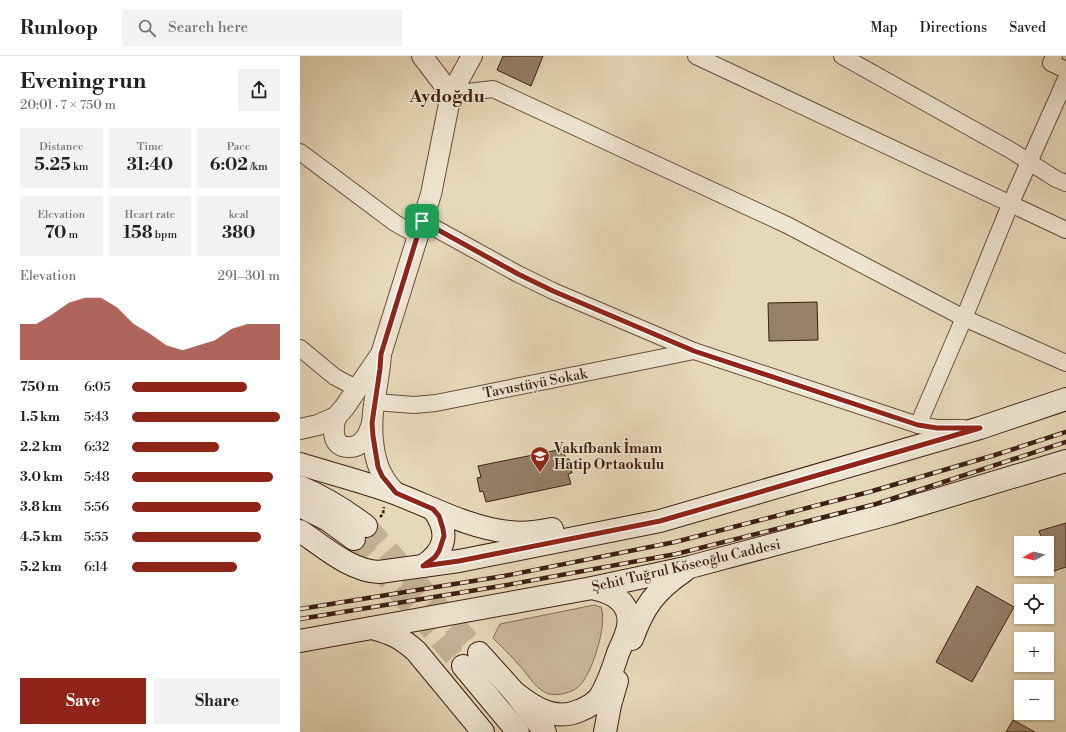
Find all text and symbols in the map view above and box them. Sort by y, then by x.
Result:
search box [122,10,402,46]
text: Runloop [20,16,98,40]
icon: search [136,17,158,39]
text: Search here [168,18,248,37]
text: Map [870,19,898,37]
text: Directions [920,19,987,37]
text: Saved [1009,19,1046,37]
text: Evening run [20,68,146,95]
button: share [238,69,280,111]
district label: Aydoğdu [408,85,485,108]
text: 20:01 · 7 × 750 m [20,97,116,113]
text: Distance [39,140,84,154]
text: Time [137,140,163,154]
text: Pace [227,140,250,154]
text: 5.25 [34,154,71,176]
text: 31:40 [127,154,173,176]
text: 6:02 [210,154,248,176]
text: km [71,160,88,174]
text: /km [248,160,268,174]
pin [405,204,439,238]
text: Elevation [38,208,85,222]
text: Heart rate [125,208,175,222]
text: kcal [229,208,249,222]
icon: arrive [411,210,433,232]
text: 70 [44,222,66,244]
text: 158 [123,222,152,244]
text: 380 [222,222,255,244]
text: m [66,228,78,242]
text: bpm [152,228,177,242]
text: Elevation [20,268,76,284]
text: 291–301 m [217,268,280,284]
street label: Tavustüyü Sokak [482,365,590,403]
text: 750 m [20,379,59,395]
text: 6:05 [84,379,111,395]
text: 1.5 km [20,409,60,425]
text: 5:43 [84,409,109,425]
place label: Vakıfbank İmam Hatip Ortaokulu [553,438,665,474]
text: 2.2 km [20,439,62,455]
text: 6:32 [84,439,109,455]
school or university icon: Vakıfbank İmam Hatip Ortaokulu [529,445,551,473]
text: 3.0 km [20,469,63,485]
text: 5:48 [84,469,110,485]
text: 3.8 km [20,499,62,515]
text: 5:56 [84,499,109,515]
text: 4.5 km [20,529,62,545]
text: 5:55 [84,529,108,545]
street label: Şehit Tuğrul Köseoğlu Caddesi [590,535,783,596]
north arrow [1014,536,1054,576]
map controls [1014,536,1054,720]
text: 5.2 km [20,559,62,575]
text: 6:14 [84,559,108,575]
button: locate [1014,584,1054,624]
button: + [1014,632,1054,672]
button: Save [20,678,146,724]
button: Share [154,678,280,724]
button: − [1014,680,1054,720]

